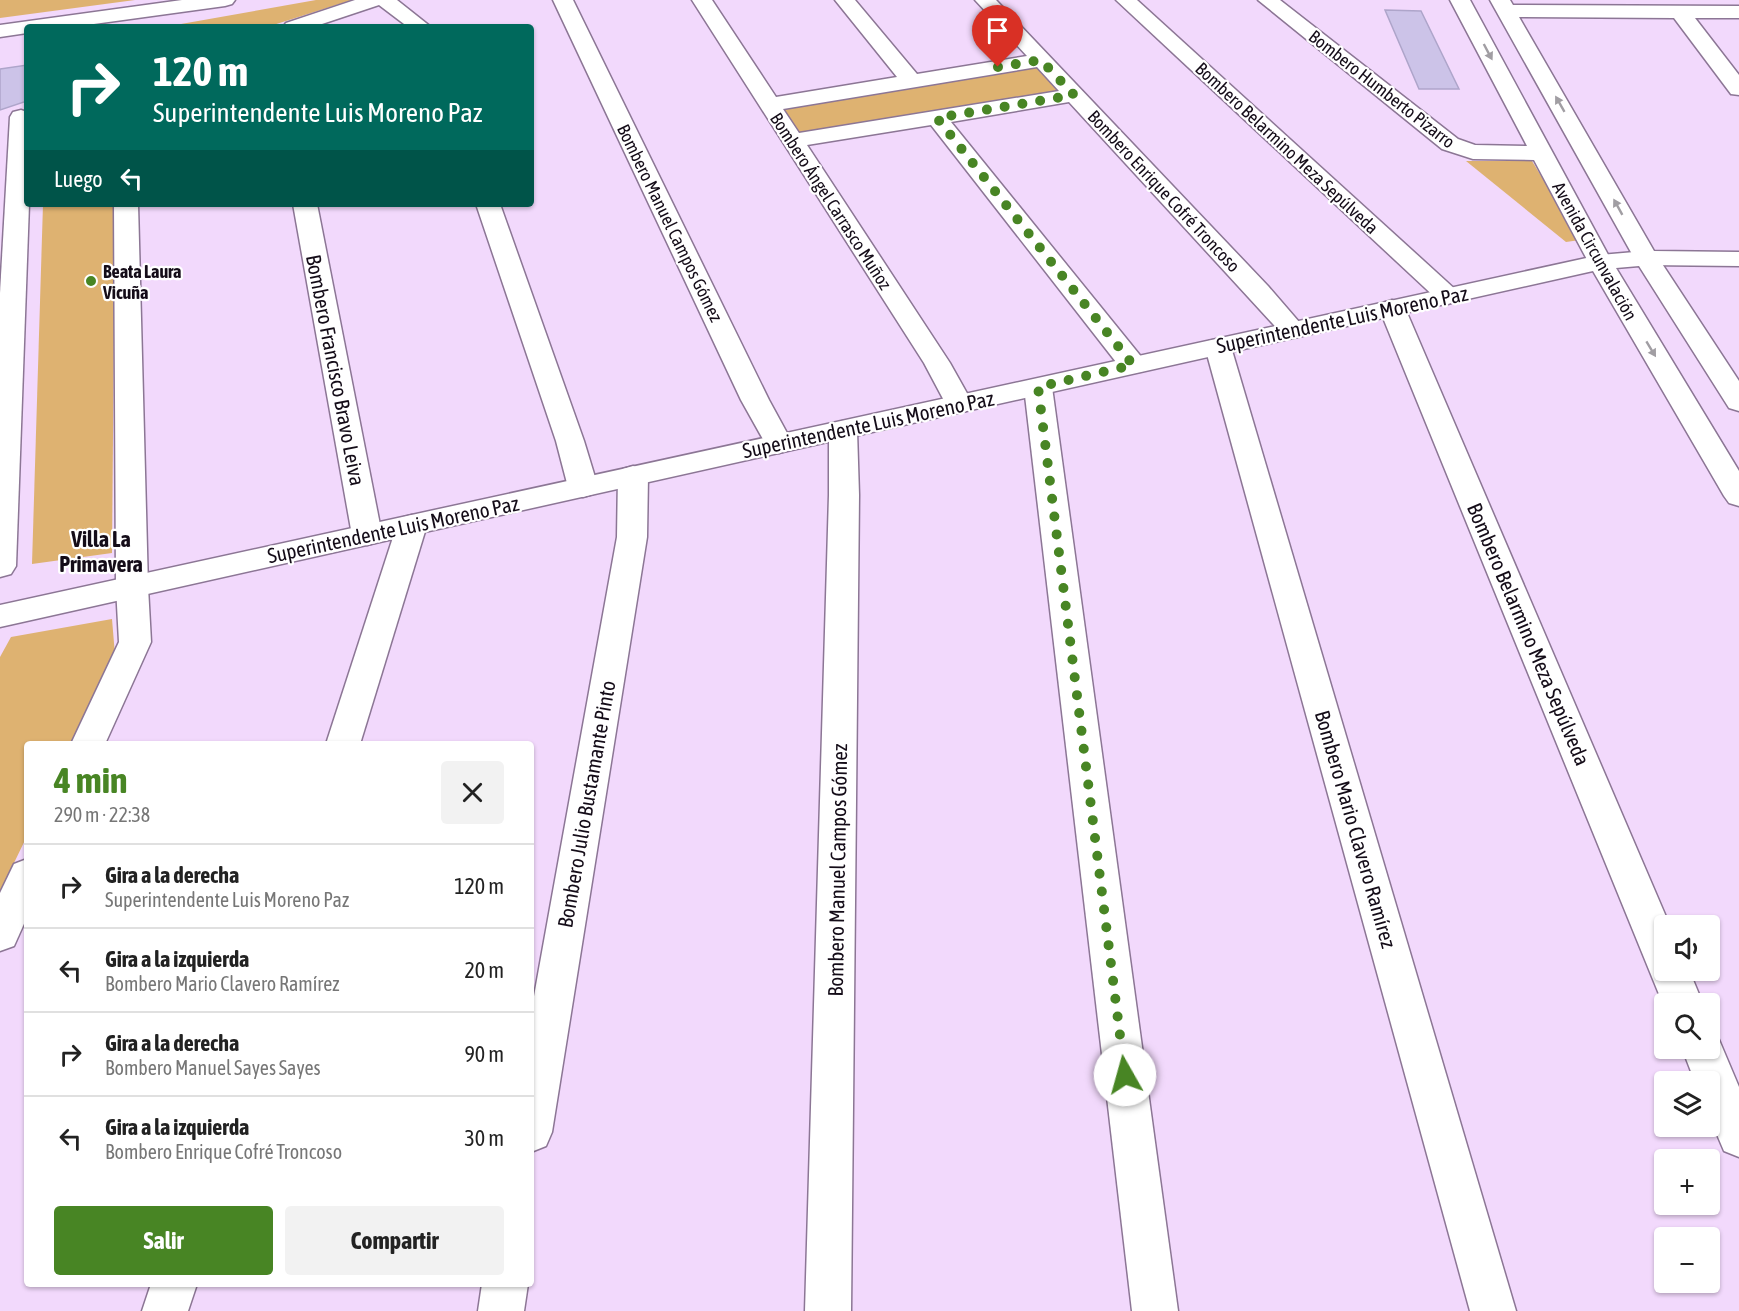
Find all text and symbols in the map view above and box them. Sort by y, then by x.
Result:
pin [972,5,1023,67]
icon: arrive [981,14,1014,47]
street label: Bombero Humberto Pizarro [1305,26,1459,152]
one-way arrow [1483,43,1493,60]
text: 120 m [153,47,248,95]
icon: right [54,48,132,126]
street label: Bombero Belarmino Meza Sepúlveda [1191,58,1383,238]
one-way arrow [1555,95,1565,112]
text: Superintendente Luis Moreno Paz [153,97,483,128]
street label: Bombero Enrique Cofré Troncoso [1084,106,1244,276]
street label: Bombero Ángel Carrasco Muñoz [766,109,896,294]
street label: Bombero Manuel Campos Gómez [613,121,727,326]
icon: left [115,162,148,195]
text: Luego [54,166,103,192]
street label: Avenida Circunvalación [1548,178,1642,324]
one-way arrow [1613,198,1623,215]
street label: Bombero Francisco Bravo Leiva [302,252,370,488]
place label: Beata Laura Vicuña [102,261,181,303]
marker: Beata Laura Vicuña [84,274,98,288]
street label: Superintendente Luis Moreno Paz [1214,281,1470,357]
one-way arrow [1646,341,1656,358]
street label: Superintendente Luis Moreno Paz [740,386,996,462]
street label: Superintendente Luis Moreno Paz [265,491,521,567]
street label: Bombero Belarmino Meza Sepúlveda [1463,499,1595,769]
district label: Villa La Primavera [59,526,143,577]
street label: Bombero Julio Bustamante Pinto [552,679,620,929]
street label: Bombero Mario Clavero Ramírez [1311,707,1402,951]
street label: Bombero Manuel Campos Gómez [823,743,851,997]
text: 4 min [54,759,128,801]
button: close [441,761,504,824]
text: 290 m · 22:38 [54,803,150,826]
text: Gira a la derecha [105,862,239,888]
icon: right [54,870,87,903]
text: 120 m [454,873,504,899]
text: Superintendente Luis Moreno Paz [105,888,349,911]
map controls [1654,915,1720,1293]
button: sound [1654,915,1720,981]
text: Gira a la izquierda [105,946,249,972]
icon: left [54,954,87,987]
text: 20 m [464,957,504,983]
text: Bombero Mario Clavero Ramírez [105,972,339,995]
button: search [1654,993,1720,1059]
text: Gira a la derecha [105,1030,239,1056]
icon: right [54,1038,87,1071]
text: 90 m [464,1041,504,1067]
position arrow [1093,1043,1157,1107]
text: Bombero Manuel Sayes Sayes [105,1056,321,1079]
button: layers [1654,1071,1720,1137]
text: Gira a la izquierda [105,1114,249,1140]
icon: left [54,1122,87,1155]
text: 30 m [464,1125,504,1151]
text: Bombero Enrique Cofré Troncoso [105,1140,342,1163]
button: + [1654,1149,1720,1215]
button: Salir [54,1206,273,1275]
button: Compartir [285,1206,504,1275]
button: − [1654,1227,1720,1293]

